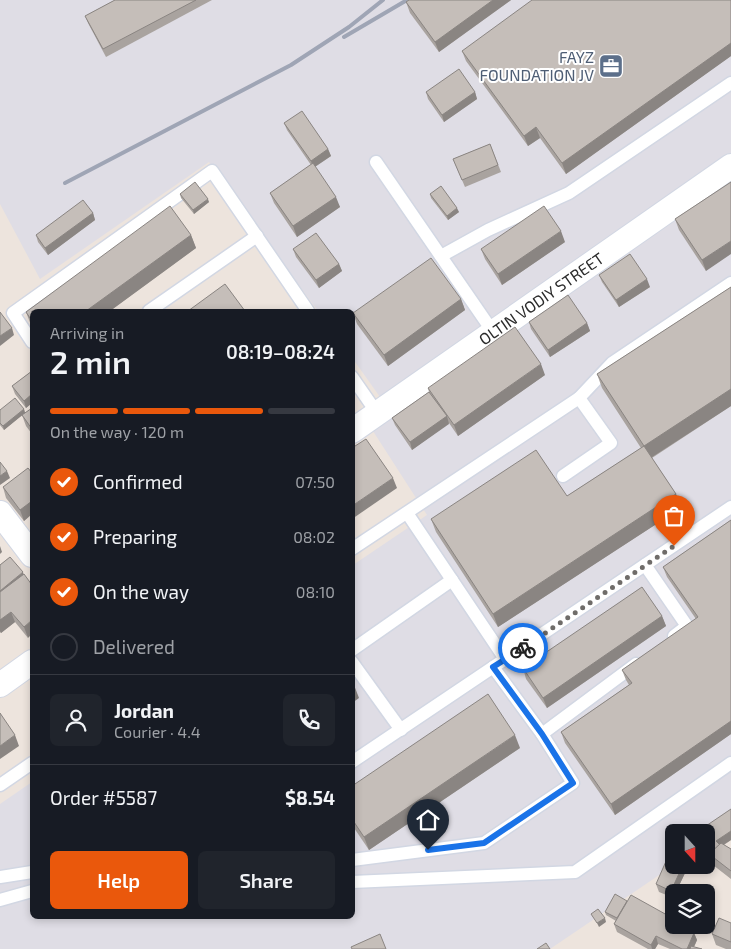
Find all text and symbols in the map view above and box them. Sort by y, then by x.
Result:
place label: FAYZ FOUNDATION JV [479,47,594,84]
office icon: FAYZ FOUNDATION JV [598,53,624,79]
street label: OLTIN VODIY STREET [475,248,607,348]
text: Arriving in [50,323,124,342]
text: 08:19–08:24 [226,340,335,363]
text: 2 min [50,342,131,380]
text: On the way · 120 m [50,422,184,441]
icon: check [50,468,78,496]
text: Confirmed [93,470,183,493]
text: 07:50 [295,472,335,491]
pin [653,495,695,546]
icon: bag [660,502,688,530]
icon: check [50,523,78,551]
text: Preparing [93,525,177,548]
text: 08:02 [293,527,335,546]
icon: check [50,578,78,606]
text: On the way [93,580,189,603]
text: 08:10 [296,582,335,601]
courier [498,623,548,673]
icon: bike [509,634,537,662]
text: Delivered [93,635,175,658]
button: person [50,694,102,746]
button: phone [283,694,335,746]
text: Jordan [114,699,174,722]
text: Courier · 4.4 [114,722,201,741]
text: Order #5587 [50,786,157,809]
text: $8.54 [285,786,335,809]
pin [407,799,449,850]
icon: home [414,806,442,834]
north arrow [665,824,715,874]
map controls [665,824,715,934]
button: Help [50,851,188,909]
button: Share [198,851,335,909]
button: layers [665,884,715,934]

